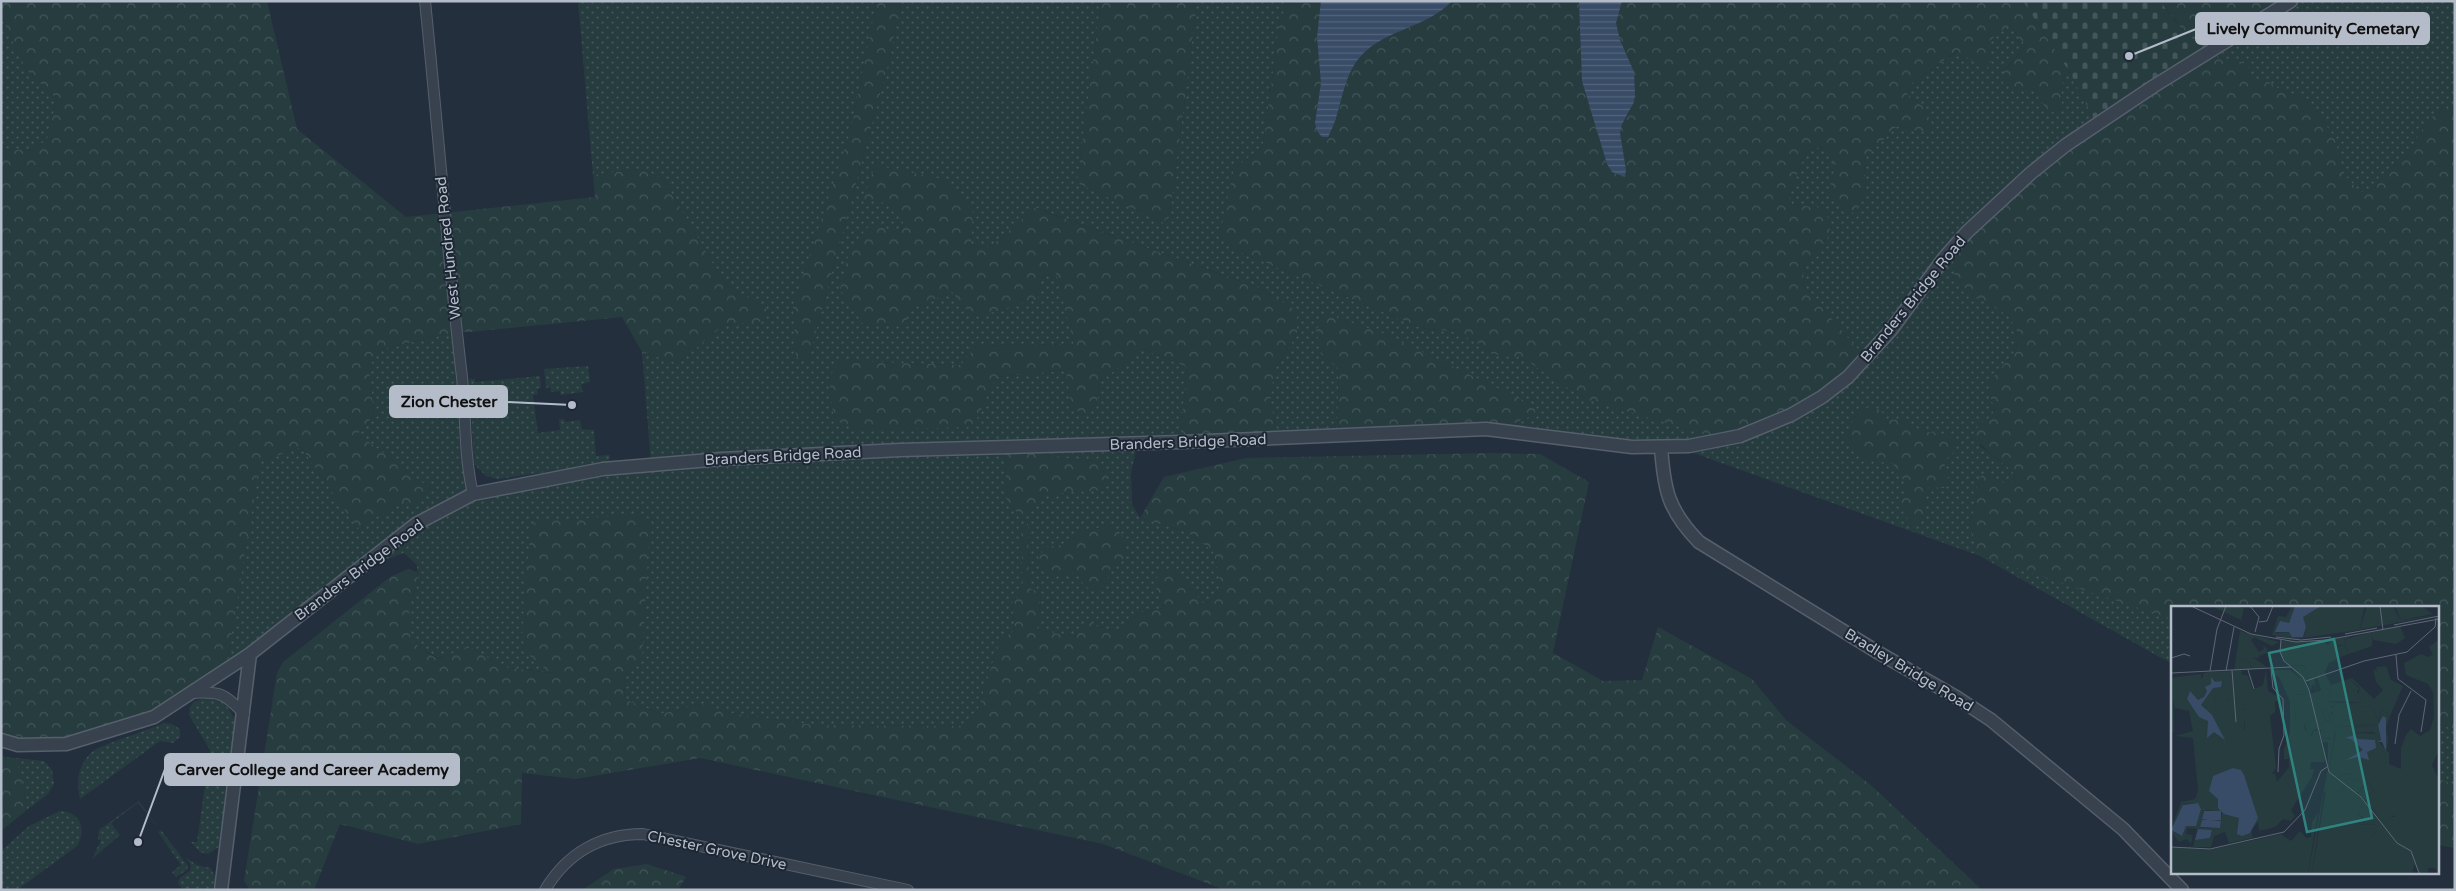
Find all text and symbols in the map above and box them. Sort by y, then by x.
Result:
callout: Lively Community Cemetary [2196,13,2429,44]
text: Lively Community Cemetary [2206,19,2420,39]
street label: West Hundred Road [432,176,464,320]
street label: Branders Bridge Road [1857,232,1969,366]
callout: Zion Chester [390,386,507,417]
text: Zion Chester [401,392,498,412]
street label: Branders Bridge Road [1109,430,1267,454]
street label: Branders Bridge Road [704,443,862,469]
street label: Branders Bridge Road [291,516,427,624]
inset map [2171,606,2438,874]
street label: Bradley Bridge Road [1841,624,1977,716]
callout: Carver College and Career Academy [165,754,459,785]
text: Carver College and Career Academy [175,760,449,780]
street label: Chester Grove Drive [646,826,788,874]

